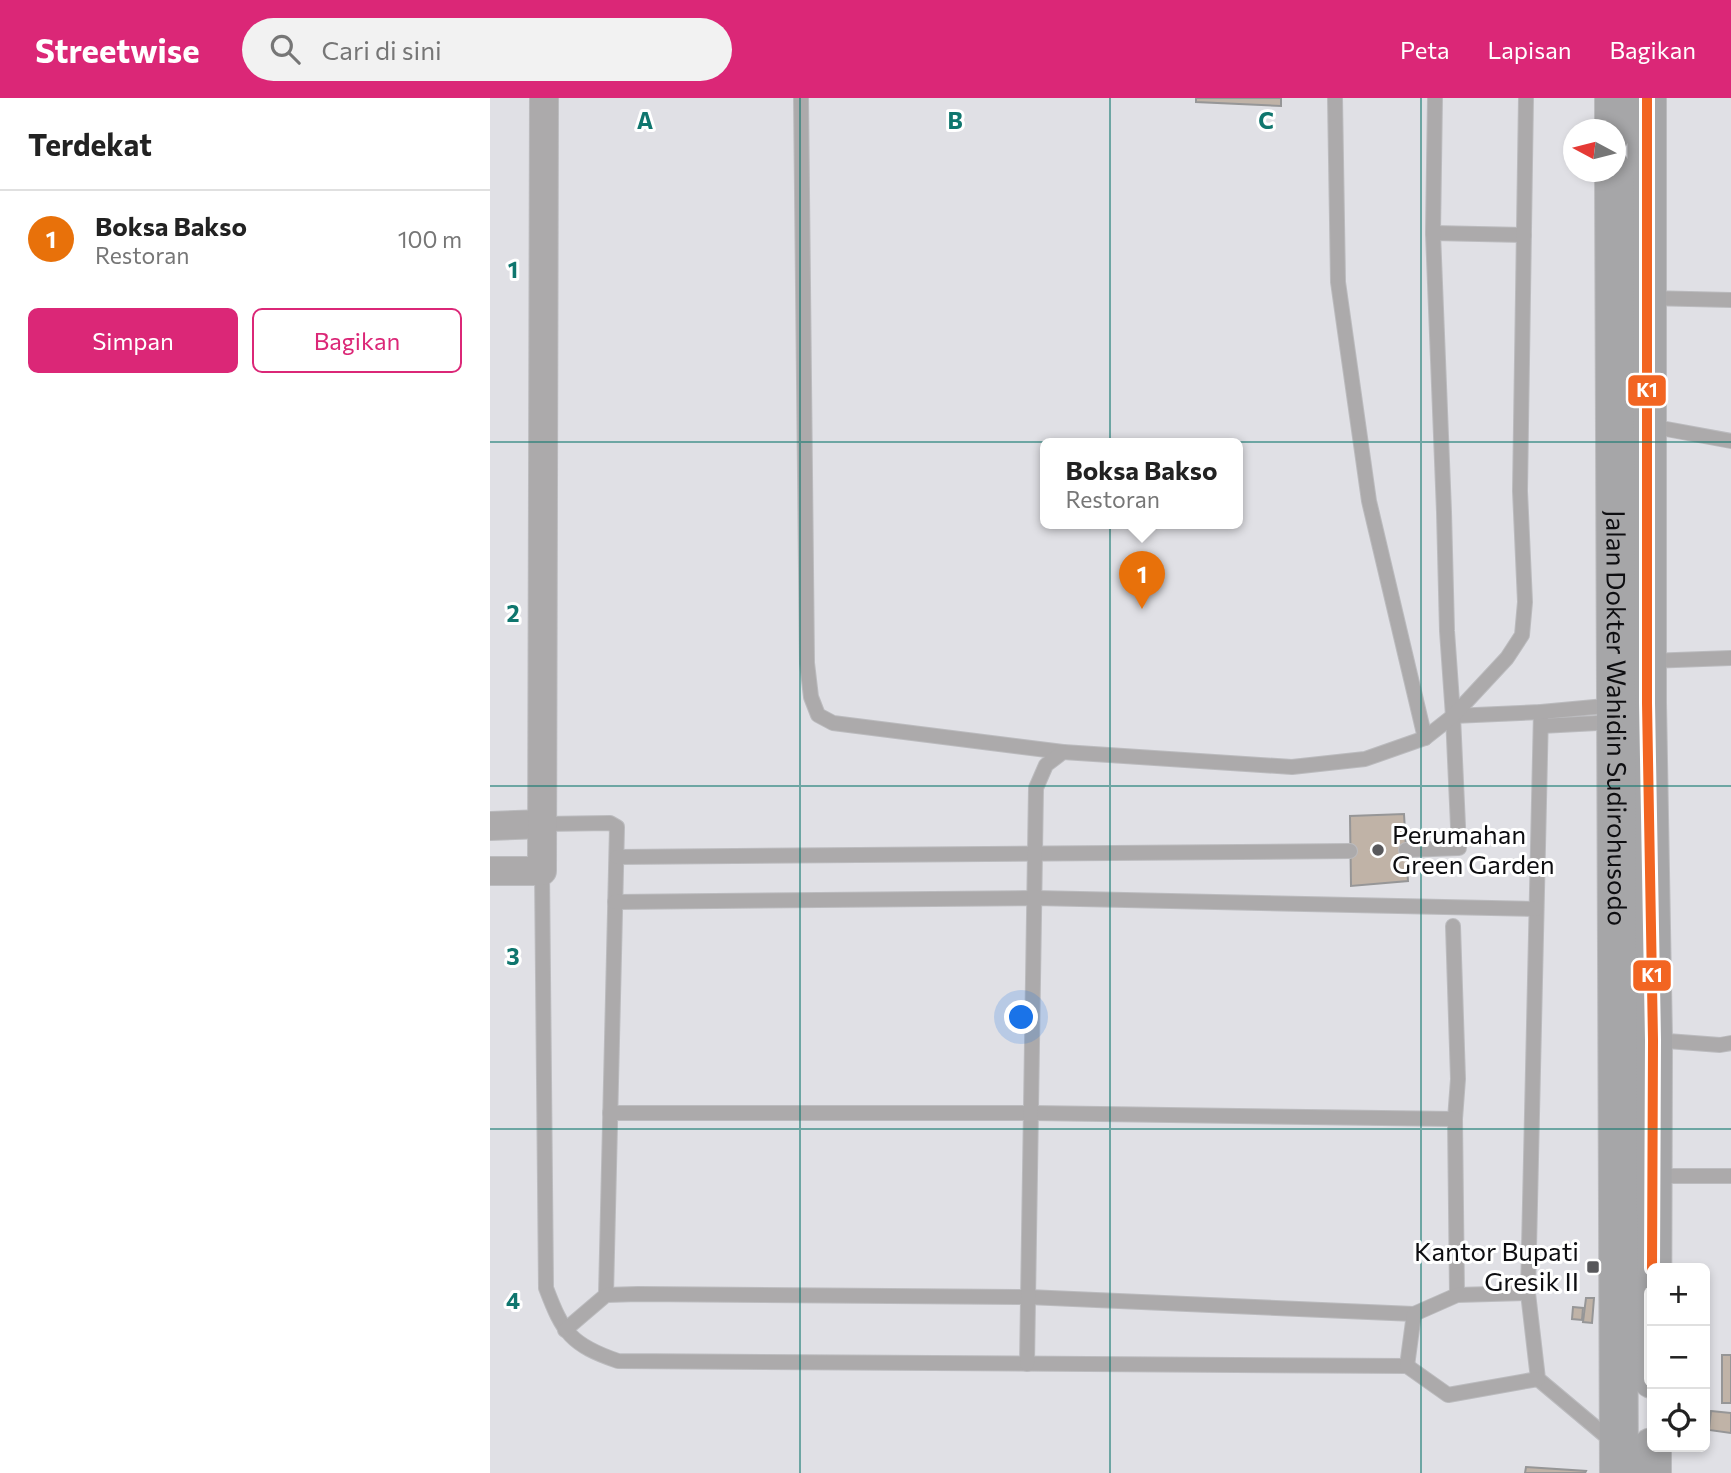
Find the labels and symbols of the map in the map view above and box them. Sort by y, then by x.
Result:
text: A [637,106,654,134]
text: B [947,106,963,134]
text: C [1258,106,1274,134]
north arrow [1563,119,1626,182]
text: 1 [508,255,518,283]
line badge: K1 [1627,374,1667,407]
text: K1 [1636,378,1658,401]
street label: Jalan Dokter Wahidin Sudirohusodo [1601,510,1634,926]
pin: 1 [1119,551,1165,609]
text: 2 [506,599,520,627]
place label: Perumahan Green Garden [1392,818,1555,879]
marker: Perumahan Green Garden [1370,842,1386,858]
text: 3 [506,942,520,970]
line badge: K1 [1632,959,1672,992]
text: K1 [1641,963,1663,986]
your location [1004,1000,1038,1034]
place label: Kantor Bupati Gresik II [1414,1235,1579,1296]
marker: Kantor Bupati Gresik II [1585,1259,1601,1275]
text: 4 [506,1286,520,1314]

